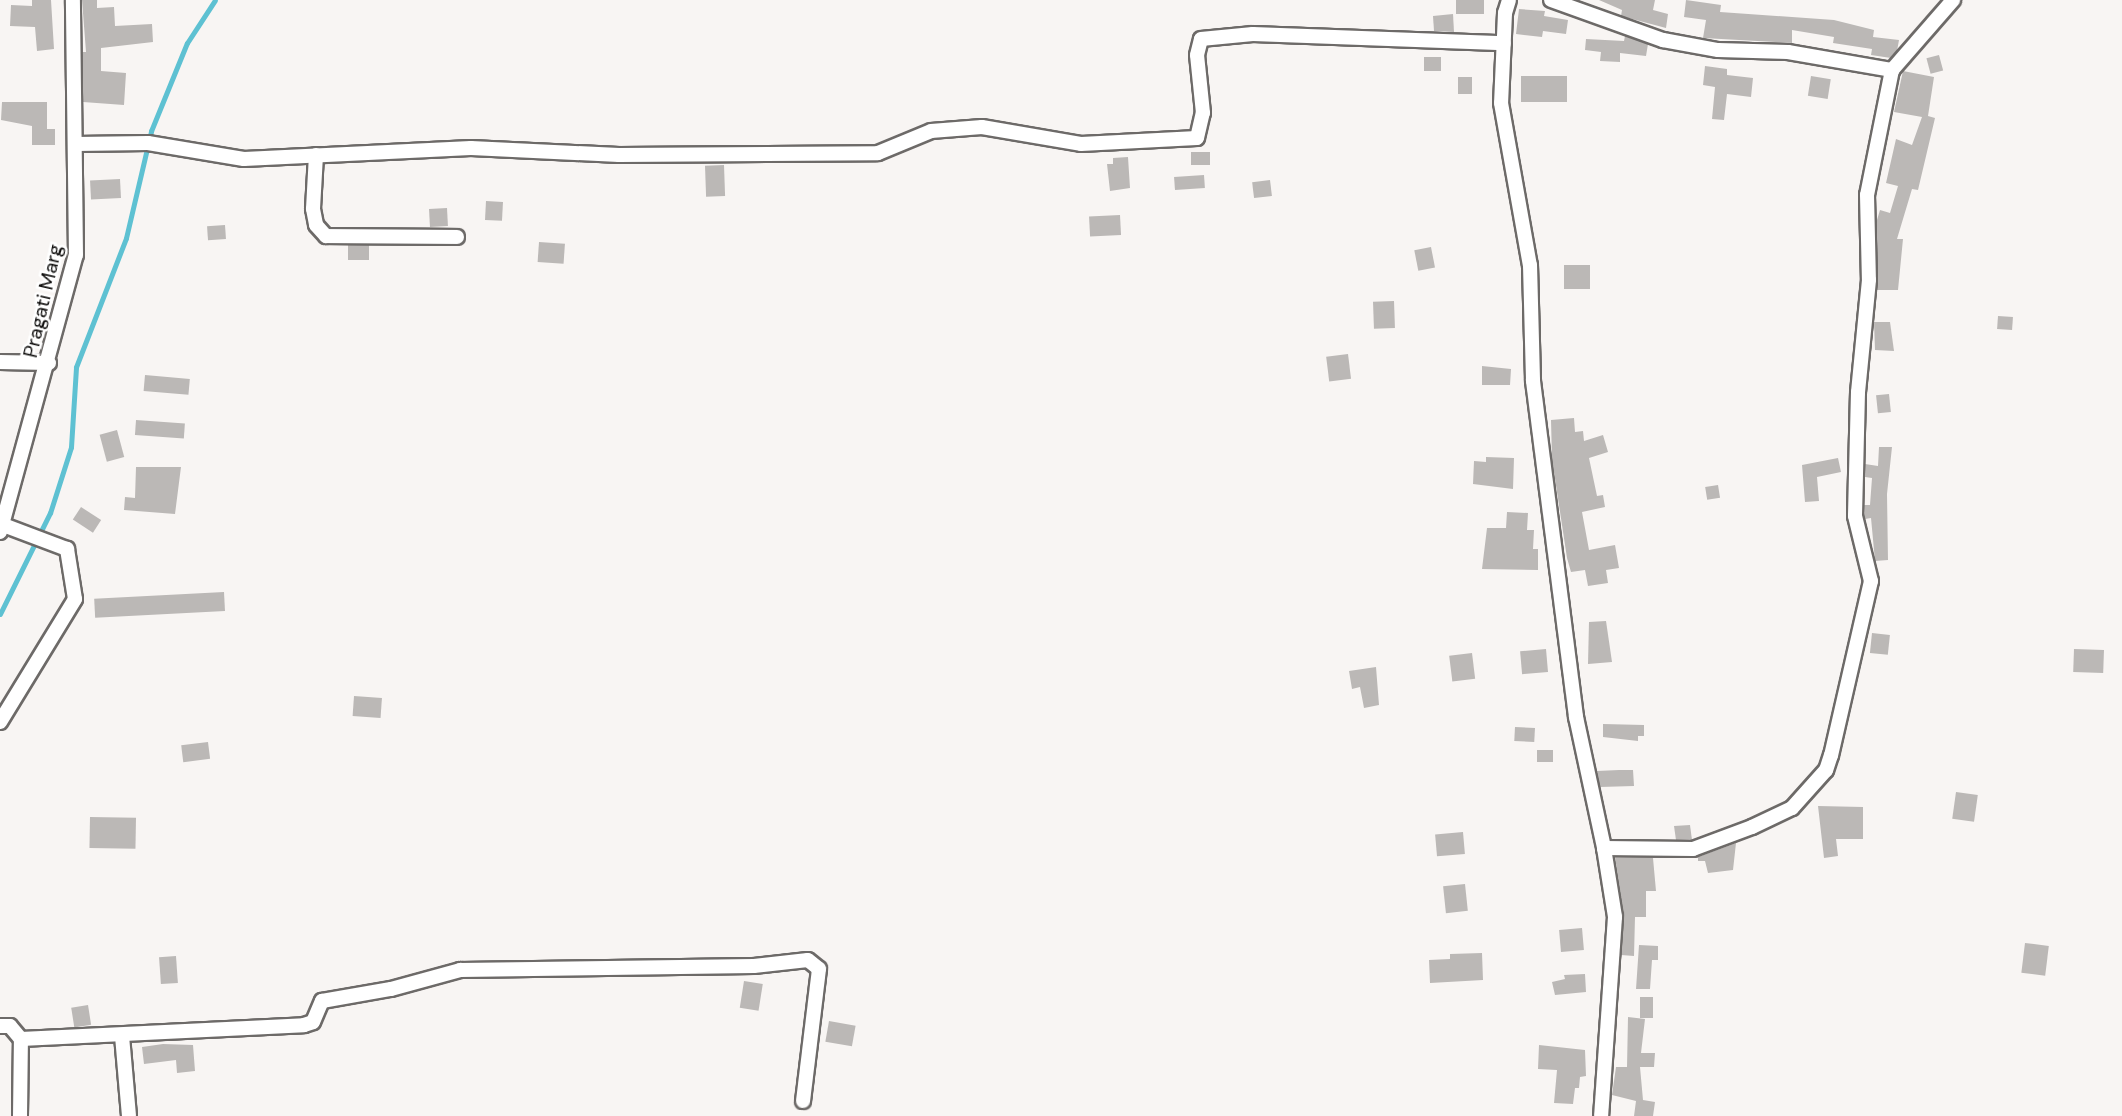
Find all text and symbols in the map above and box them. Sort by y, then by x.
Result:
street label: Pragati Marg [18,242,68,360]

